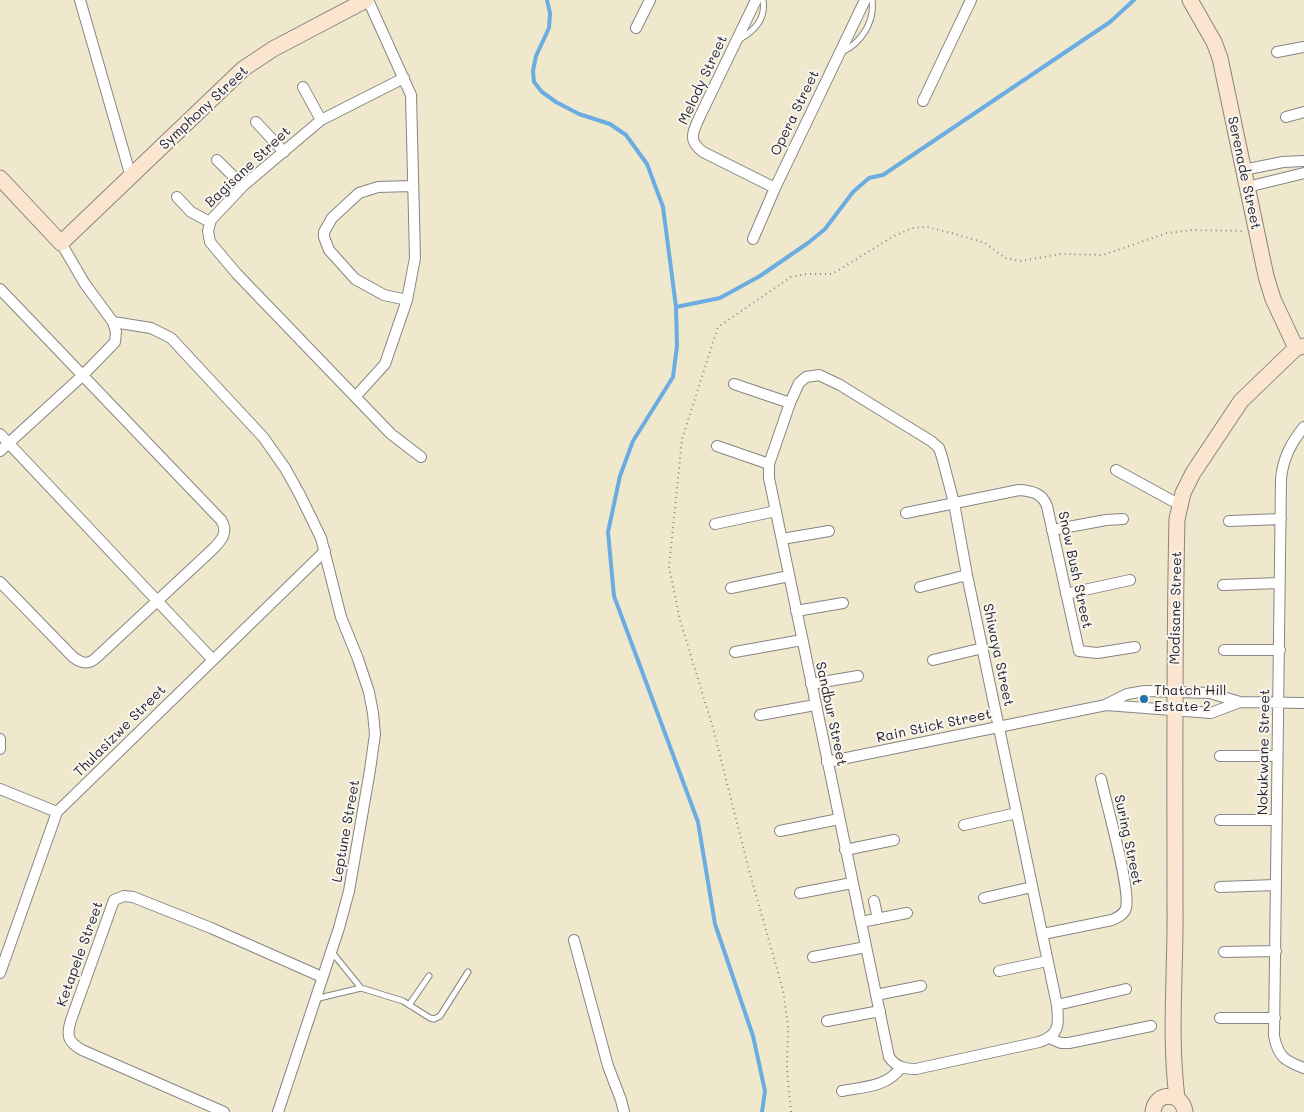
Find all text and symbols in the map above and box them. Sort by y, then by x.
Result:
street label: Melody Street [675,33,731,127]
street label: Symphony Street [156,63,252,153]
street label: Opera Street [767,67,823,159]
street label: Serenade Street [1224,115,1264,231]
street label: Bagisane Street [202,123,294,211]
street label: Snow Bush Street [1054,510,1096,630]
street label: Modisane Street [1167,551,1185,665]
street label: Shiwaya Street [979,602,1017,708]
street label: Sandbur Street [812,660,850,768]
street label: Thulasizwe Street [71,682,169,780]
place label: Thatch Hill Estate 2 [1154,683,1226,716]
street label: Nokukwane Street [1254,689,1274,815]
marker: Thatch Hill Estate 2 [1138,693,1150,705]
street label: Rain Stick Street [875,706,993,746]
street label: Leptune Street [329,778,363,884]
street label: Suring Street [1110,793,1146,887]
street label: Ketapele Street [53,899,107,1009]

